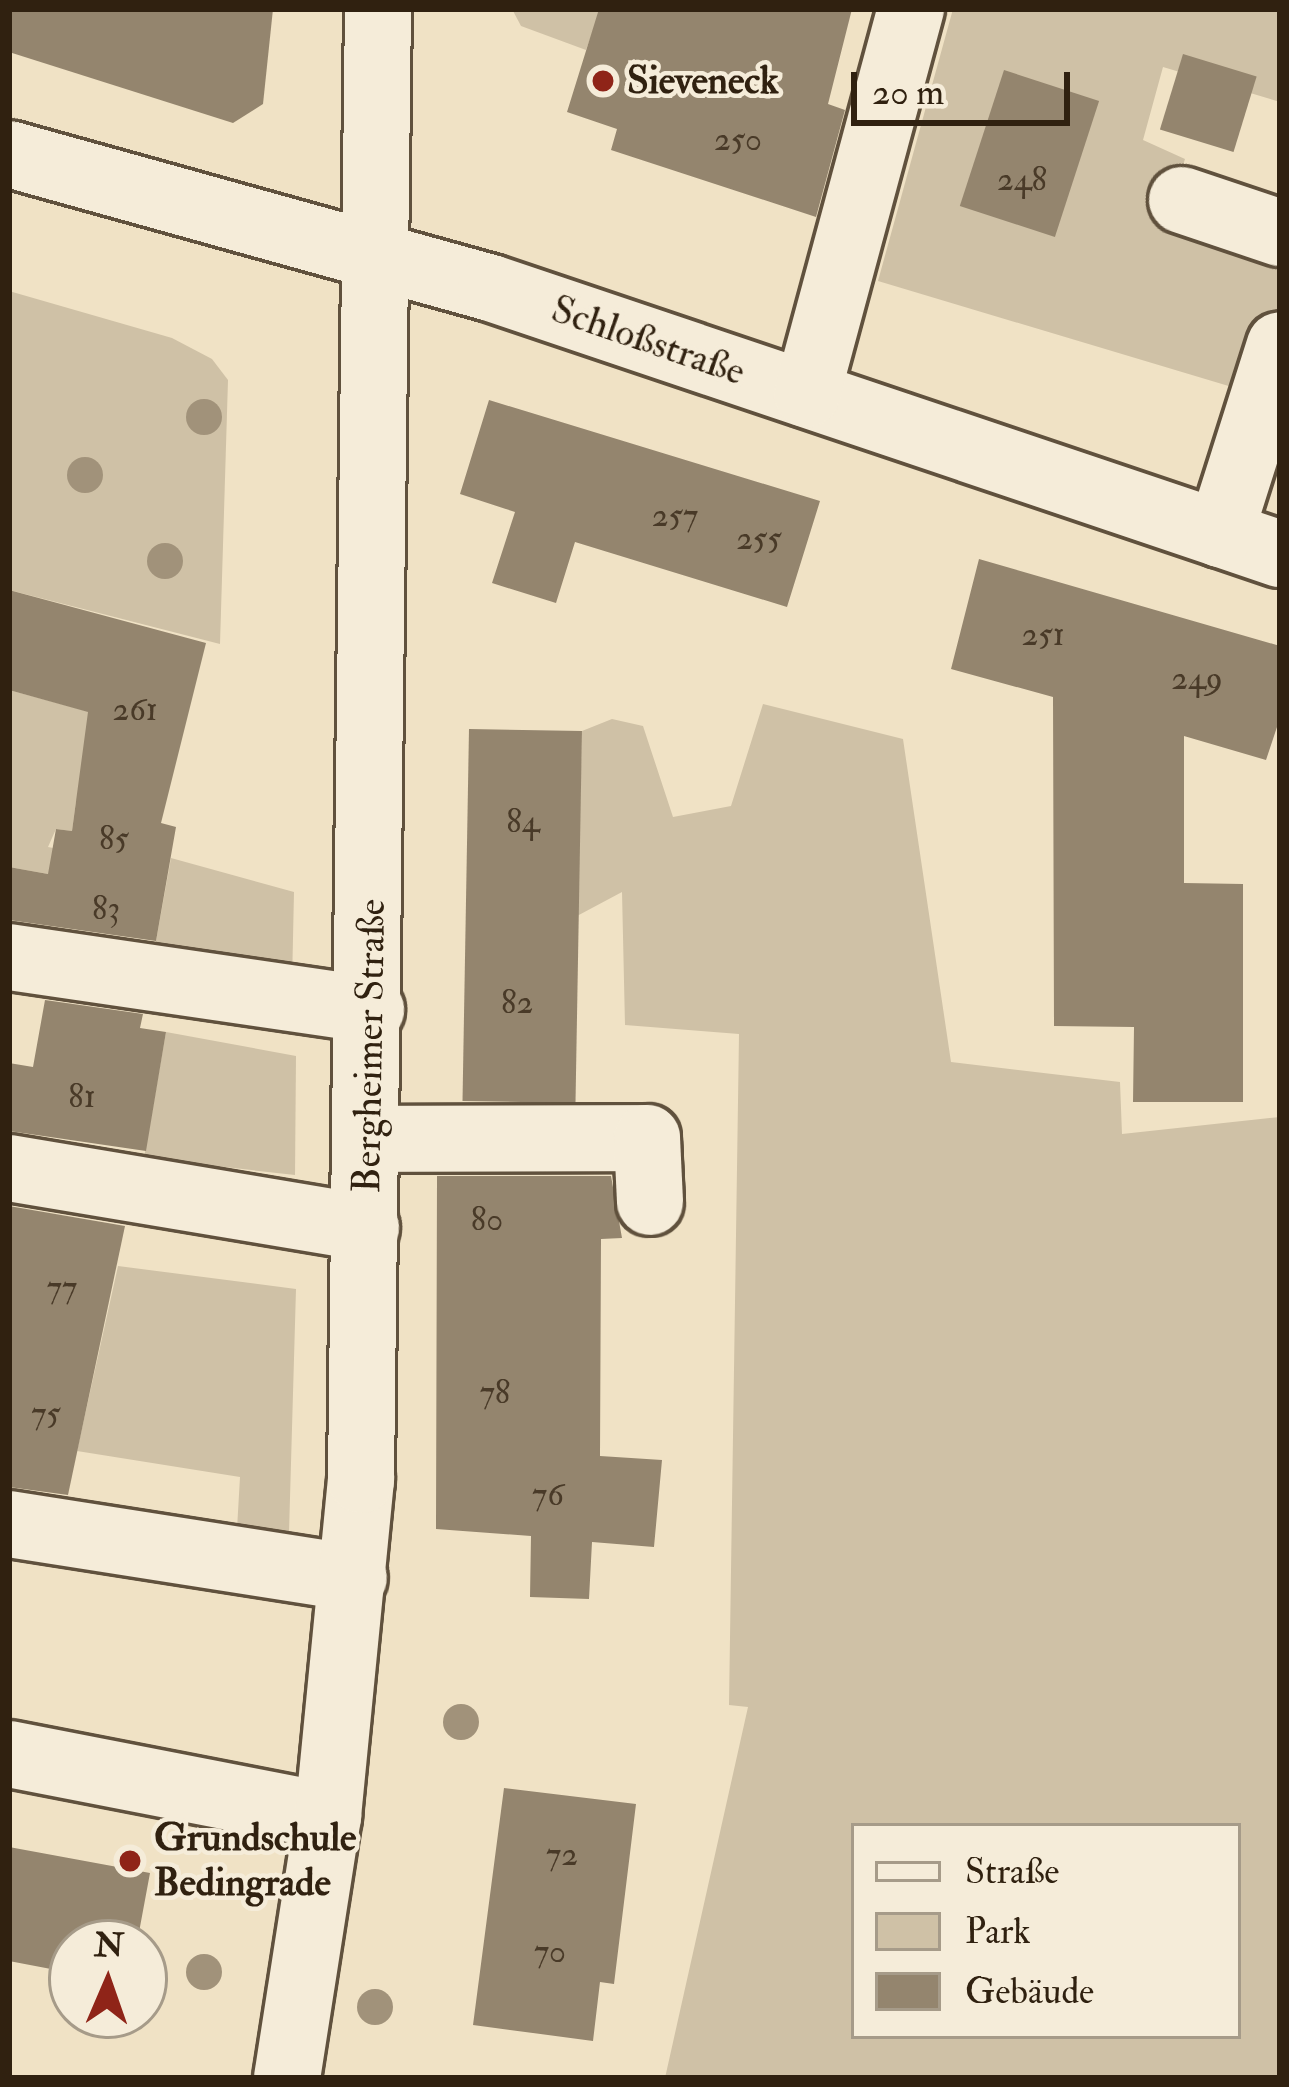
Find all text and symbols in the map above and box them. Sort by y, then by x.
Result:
scale bar [857,48,1076,122]
place label: Sieveneck [627,58,779,104]
marker: Sieveneck [590,68,616,94]
text: 20 m [872,70,944,115]
house number: 250 [714,120,762,160]
house number: 248 [997,160,1047,200]
street label: Schloßstraße [545,286,751,396]
house number: 257 [652,496,698,536]
house number: 255 [736,519,782,559]
house number: 251 [1022,615,1064,655]
house number: 249 [1171,659,1223,699]
house number: 261 [112,690,158,730]
house number: 84 [506,802,540,842]
house number: 85 [99,819,129,859]
house number: 83 [92,889,120,929]
street label: Bergheimer Straße [344,899,396,1193]
house number: 82 [501,983,533,1023]
house number: 81 [68,1077,96,1117]
house number: 80 [471,1200,503,1240]
house number: 77 [47,1268,77,1308]
house number: 78 [480,1373,510,1413]
house number: 75 [31,1394,61,1434]
house number: 76 [532,1475,564,1515]
place label: Grundschule Bedingrade [154,1816,356,1907]
legend [851,1823,1241,2039]
house number: 72 [546,1835,578,1875]
marker: Grundschule Bedingrade [117,1848,143,1874]
text: Straße [965,1849,1059,1894]
text: Park [965,1909,1031,1954]
north arrow [48,1919,168,2039]
text: N [94,1925,125,1967]
house number: 70 [534,1932,566,1972]
text: Gebäude [965,1969,1094,2014]

